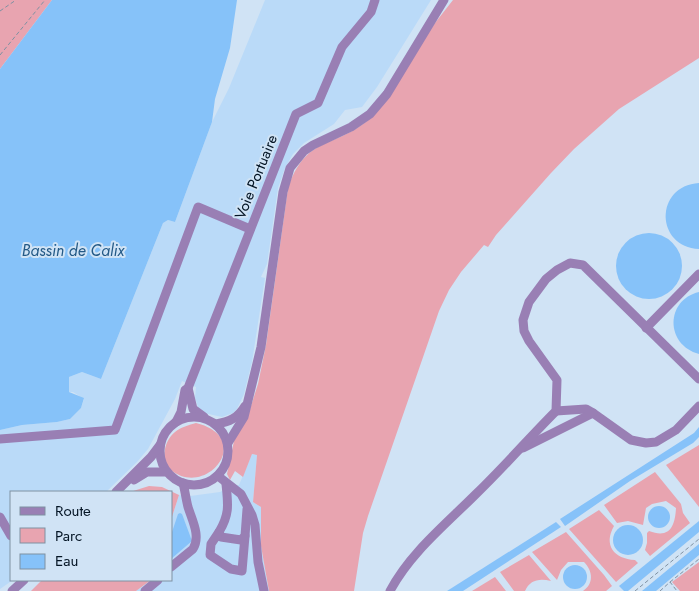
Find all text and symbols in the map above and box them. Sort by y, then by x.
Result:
street label: Voie Portuaire [229,131,283,223]
water label: Bassin de Calix [22,239,126,262]
legend [10,491,172,581]
text: Route [55,500,91,522]
text: Parc [55,525,82,547]
text: Eau [55,550,78,572]

